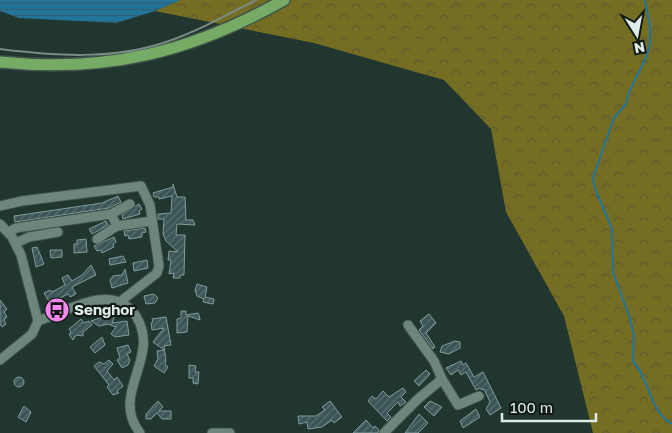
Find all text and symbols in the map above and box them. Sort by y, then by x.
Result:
north arrow [612,10,662,60]
text: N [633,39,646,58]
bus stop icon: Senghor [44,297,70,323]
place label: Senghor [74,300,135,318]
scale bar [502,390,596,422]
text: 100 m [510,398,553,416]

